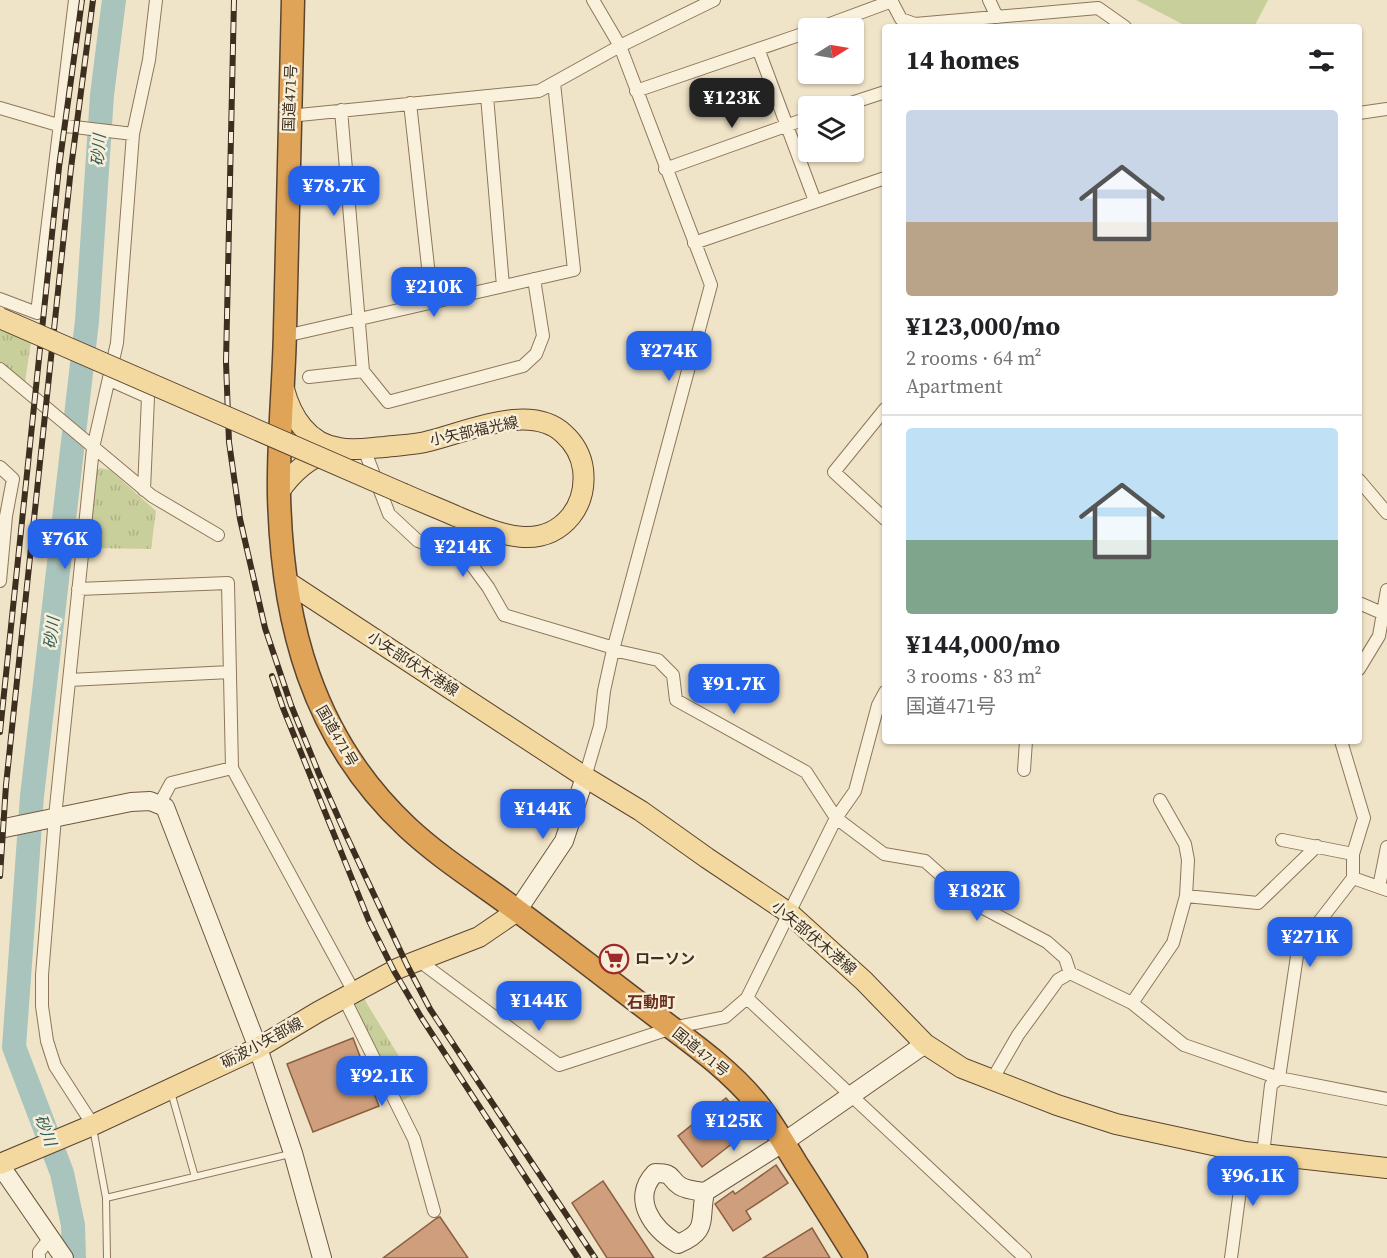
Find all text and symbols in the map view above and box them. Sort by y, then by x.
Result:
north arrow [798,18,864,84]
map controls [798,18,864,162]
text: 14 homes [906,42,1019,78]
icon: filters [1305,44,1338,77]
street label: 国道471号 [278,64,301,132]
pin: ¥123K [690,78,774,129]
text: ¥123K [703,83,761,111]
button: layers [798,96,864,162]
water label: 砂川 [86,131,110,167]
icon: home [1068,149,1176,257]
pin: ¥78.7K [285,166,383,217]
text: ¥78.7K [302,171,366,199]
pin: ¥210K [392,267,476,318]
text: ¥210K [405,272,463,300]
text: ¥123,000/mo [906,308,1060,344]
pin: ¥274K [627,331,711,382]
text: ¥274K [640,336,698,364]
text: 2 rooms · 64 m² [906,344,1042,372]
text: Apartment [906,372,1003,400]
street label: 小矢部福光線 [428,411,520,450]
icon: home [1068,467,1176,575]
pin: ¥76K [29,519,101,570]
text: ¥76K [42,524,88,552]
pin: ¥214K [421,527,505,578]
text: ¥214K [434,532,492,560]
water label: 砂川 [38,614,64,650]
street label: 小矢部伏木港線 [364,626,463,701]
text: ¥144,000/mo [906,626,1060,662]
text: 3 rooms · 83 m² [906,662,1042,690]
pin: ¥91.7K [685,664,783,715]
text: ¥91.7K [702,669,766,697]
text: 国道471号 [906,692,996,720]
street label: 国道471号 [311,701,363,770]
pin: ¥144K [501,789,585,840]
text: ¥144K [514,794,572,822]
pin: ¥182K [935,871,1019,922]
text: ¥182K [948,876,1006,904]
street label: 小矢部伏木港線 [767,896,861,979]
pin: ¥271K [1268,917,1352,968]
text: ¥271K [1281,922,1339,950]
supermarket icon: ローソン [598,943,630,975]
place label: ローソン [635,948,695,969]
pin: ¥144K [497,981,581,1032]
text: ¥144K [510,986,568,1014]
district label: 石動町 [627,991,675,1013]
street label: 砺波小矢部線 [217,1012,306,1073]
street label: 国道471号 [668,1022,734,1081]
pin: ¥92.1K [333,1056,431,1107]
text: ¥92.1K [350,1061,414,1089]
pin: ¥125K [692,1101,776,1152]
text: ¥125K [705,1106,763,1134]
water label: 砂川 [30,1111,63,1151]
pin: ¥96.1K [1204,1156,1302,1207]
text: ¥96.1K [1221,1161,1285,1189]

